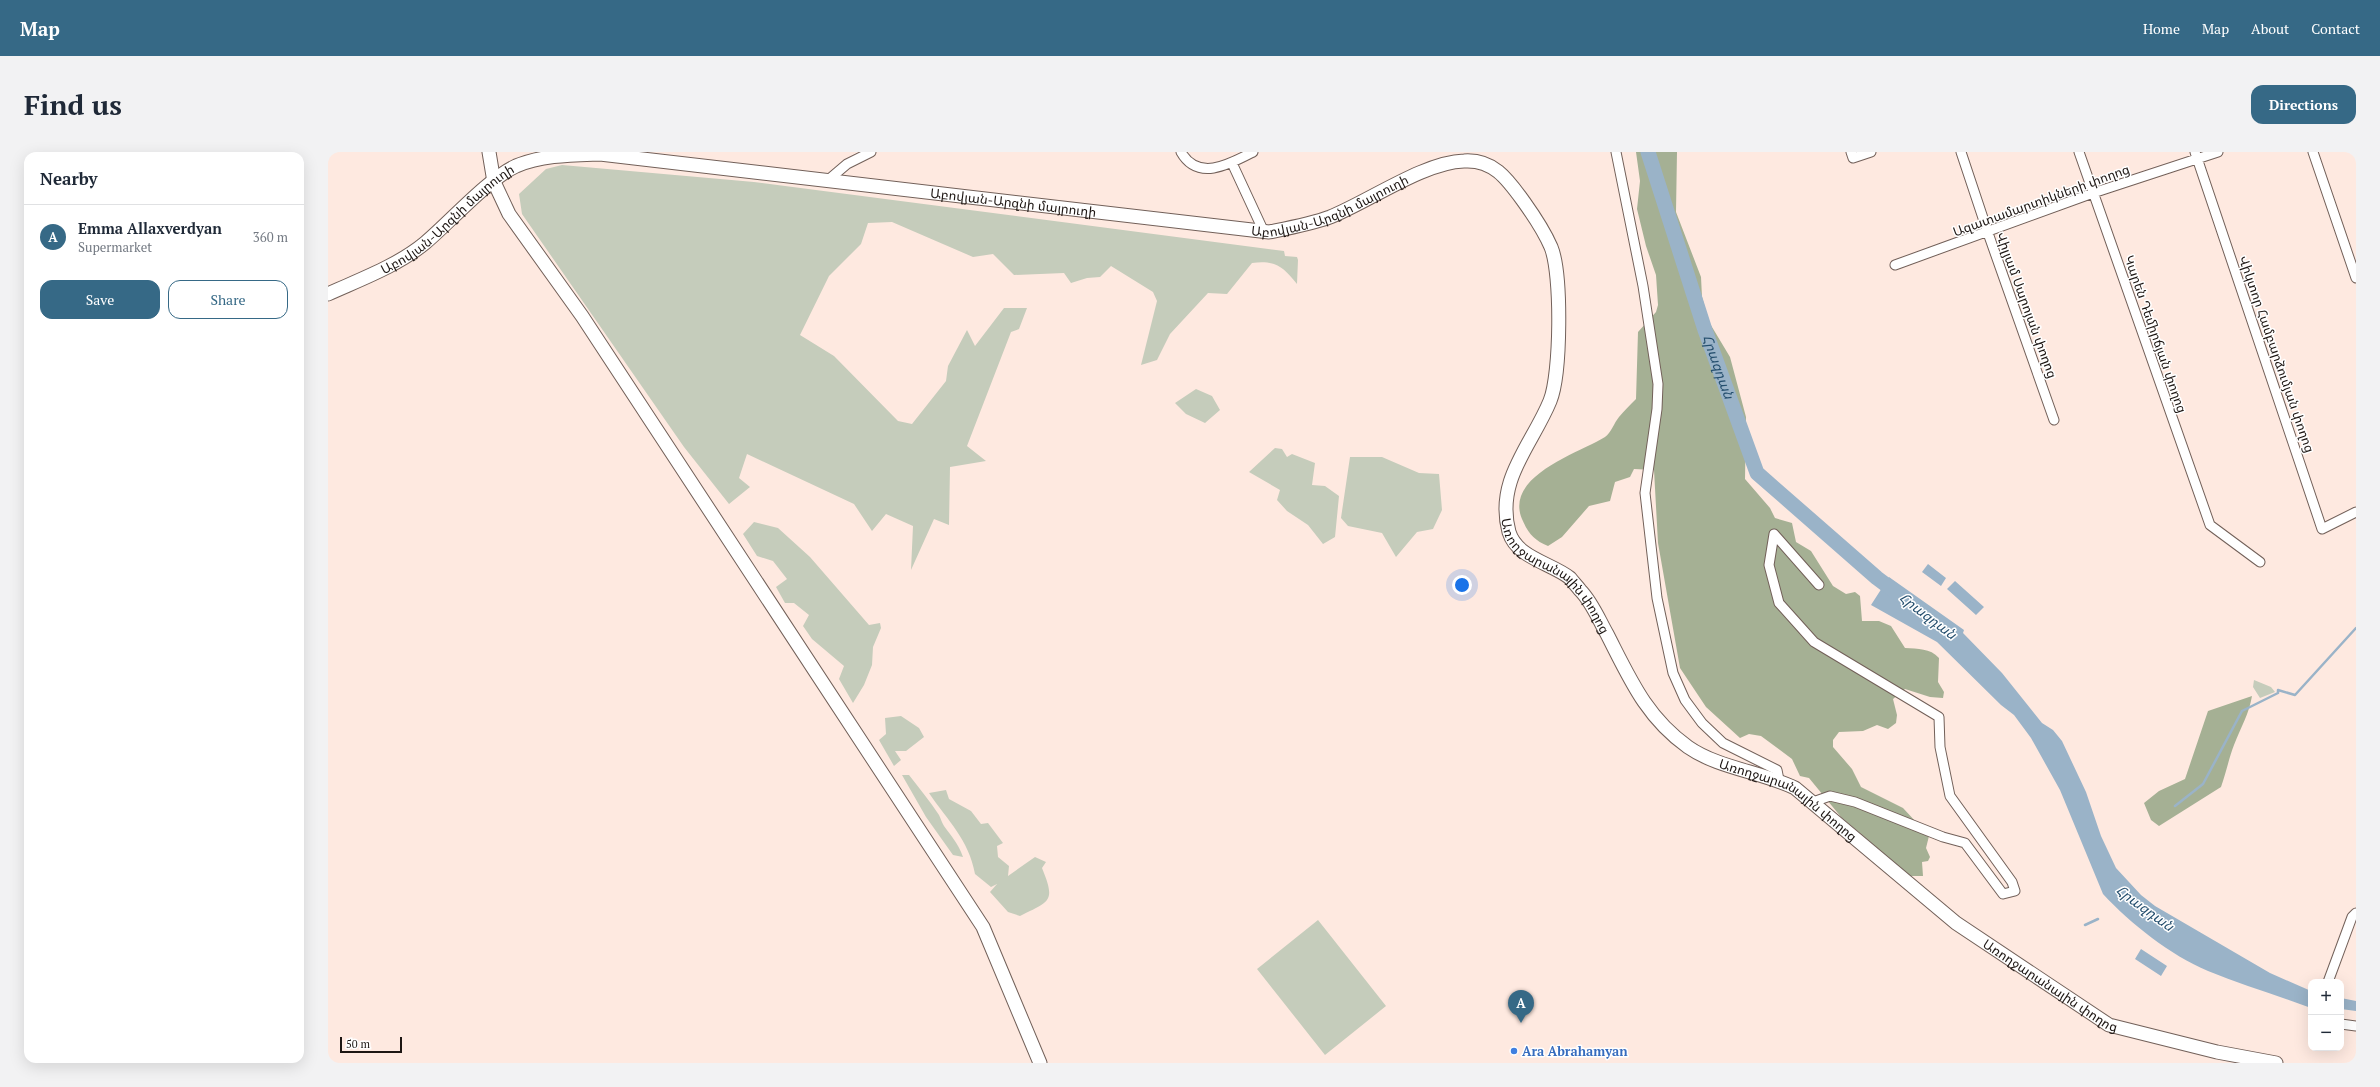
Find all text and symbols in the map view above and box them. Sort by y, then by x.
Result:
text: Map [20,16,60,41]
text: Home [2143,19,2180,38]
text: Map [2202,19,2229,38]
text: About [2251,19,2289,38]
text: Contact [2311,19,2360,38]
button: Directions [2251,85,2356,124]
text: Find us [24,86,122,123]
street label: Աբովյան-Արզնի մայրուղի [377,160,517,278]
street label: Ազատամարտիկների փողոց [1950,160,2132,240]
text: Nearby [40,167,98,190]
street label: Աբովյան-Արզնի մայրուղի [1250,170,1411,241]
street label: Աբովյան-Արզնի մայրուղի [929,184,1097,221]
text: Emma Allaxverdyan [78,218,222,238]
text: A [48,228,58,246]
text: 360 m [253,228,288,246]
street label: Վիլյամ Սարոյան փողոց [1992,229,2062,381]
text: Supermarket [78,238,152,256]
street label: Կարեն Դեմիրճյան փողոց [2121,253,2191,415]
street label: Վիկտոր Համբարձումյան փողոց [2235,253,2319,455]
button: Save [40,280,160,319]
button: Share [168,280,288,319]
water label: Հրազդան [1698,332,1739,402]
street label: Առողջարանային փողոց [1497,517,1614,637]
your location [1452,575,1472,595]
water label: Հրազդան [1896,588,1961,644]
street label: Առողջարանային փողոց [1717,754,1861,845]
water label: Հրազդան [2113,880,2178,935]
street label: Առողջարանային փողոց [1980,935,2120,1036]
map controls [2308,979,2344,1051]
button: + [2308,979,2344,1015]
pin: A [1508,990,1534,1023]
button: − [2308,1015,2344,1051]
scale bar [340,1035,402,1054]
text: 50 m [346,1037,370,1051]
place label: Ara Abrahamyan [1522,1042,1628,1060]
marker: Ara Abrahamyan [1509,1046,1519,1056]

